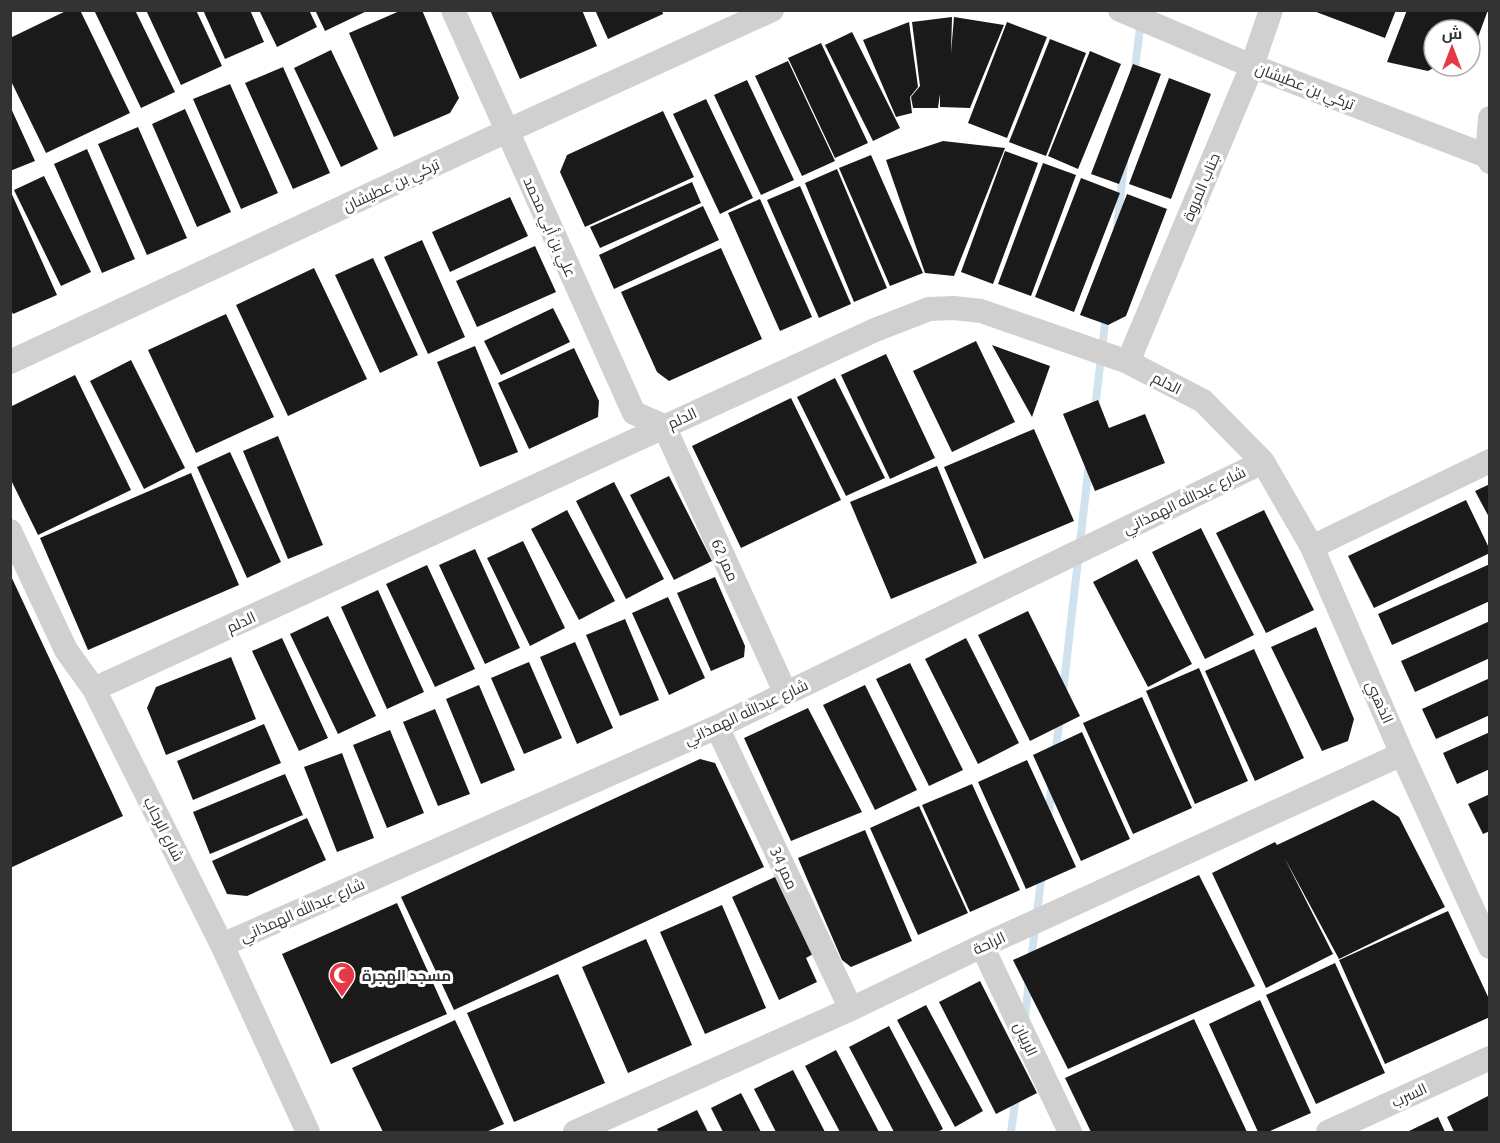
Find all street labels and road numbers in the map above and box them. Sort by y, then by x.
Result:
street label: تركي بن عطيشان [1252,59,1357,116]
street label: جناب المروة [1179,150,1224,224]
street label: تركي بن عطيشان [340,155,444,218]
street label: علي بن أبي محمد [517,174,581,281]
street label: الدلم [1149,369,1184,399]
street label: الدلم [665,404,700,434]
street label: شارع عبدالله الهمذاني [1119,462,1250,541]
street label: ممر 62 [707,536,742,584]
street label: الدلم [224,608,259,638]
street label: شارع عبدالله الهمذاني [681,675,812,752]
street label: الذهبي [1359,678,1397,728]
street label: شارع الرحاب [138,794,187,865]
street label: ممر 34 [766,844,801,892]
street label: شارع عبدالله الهمذاني [237,874,369,949]
street label: الراحة [970,928,1008,959]
street label: الربيان [1009,1019,1041,1060]
street label: السرب [1389,1079,1430,1111]

